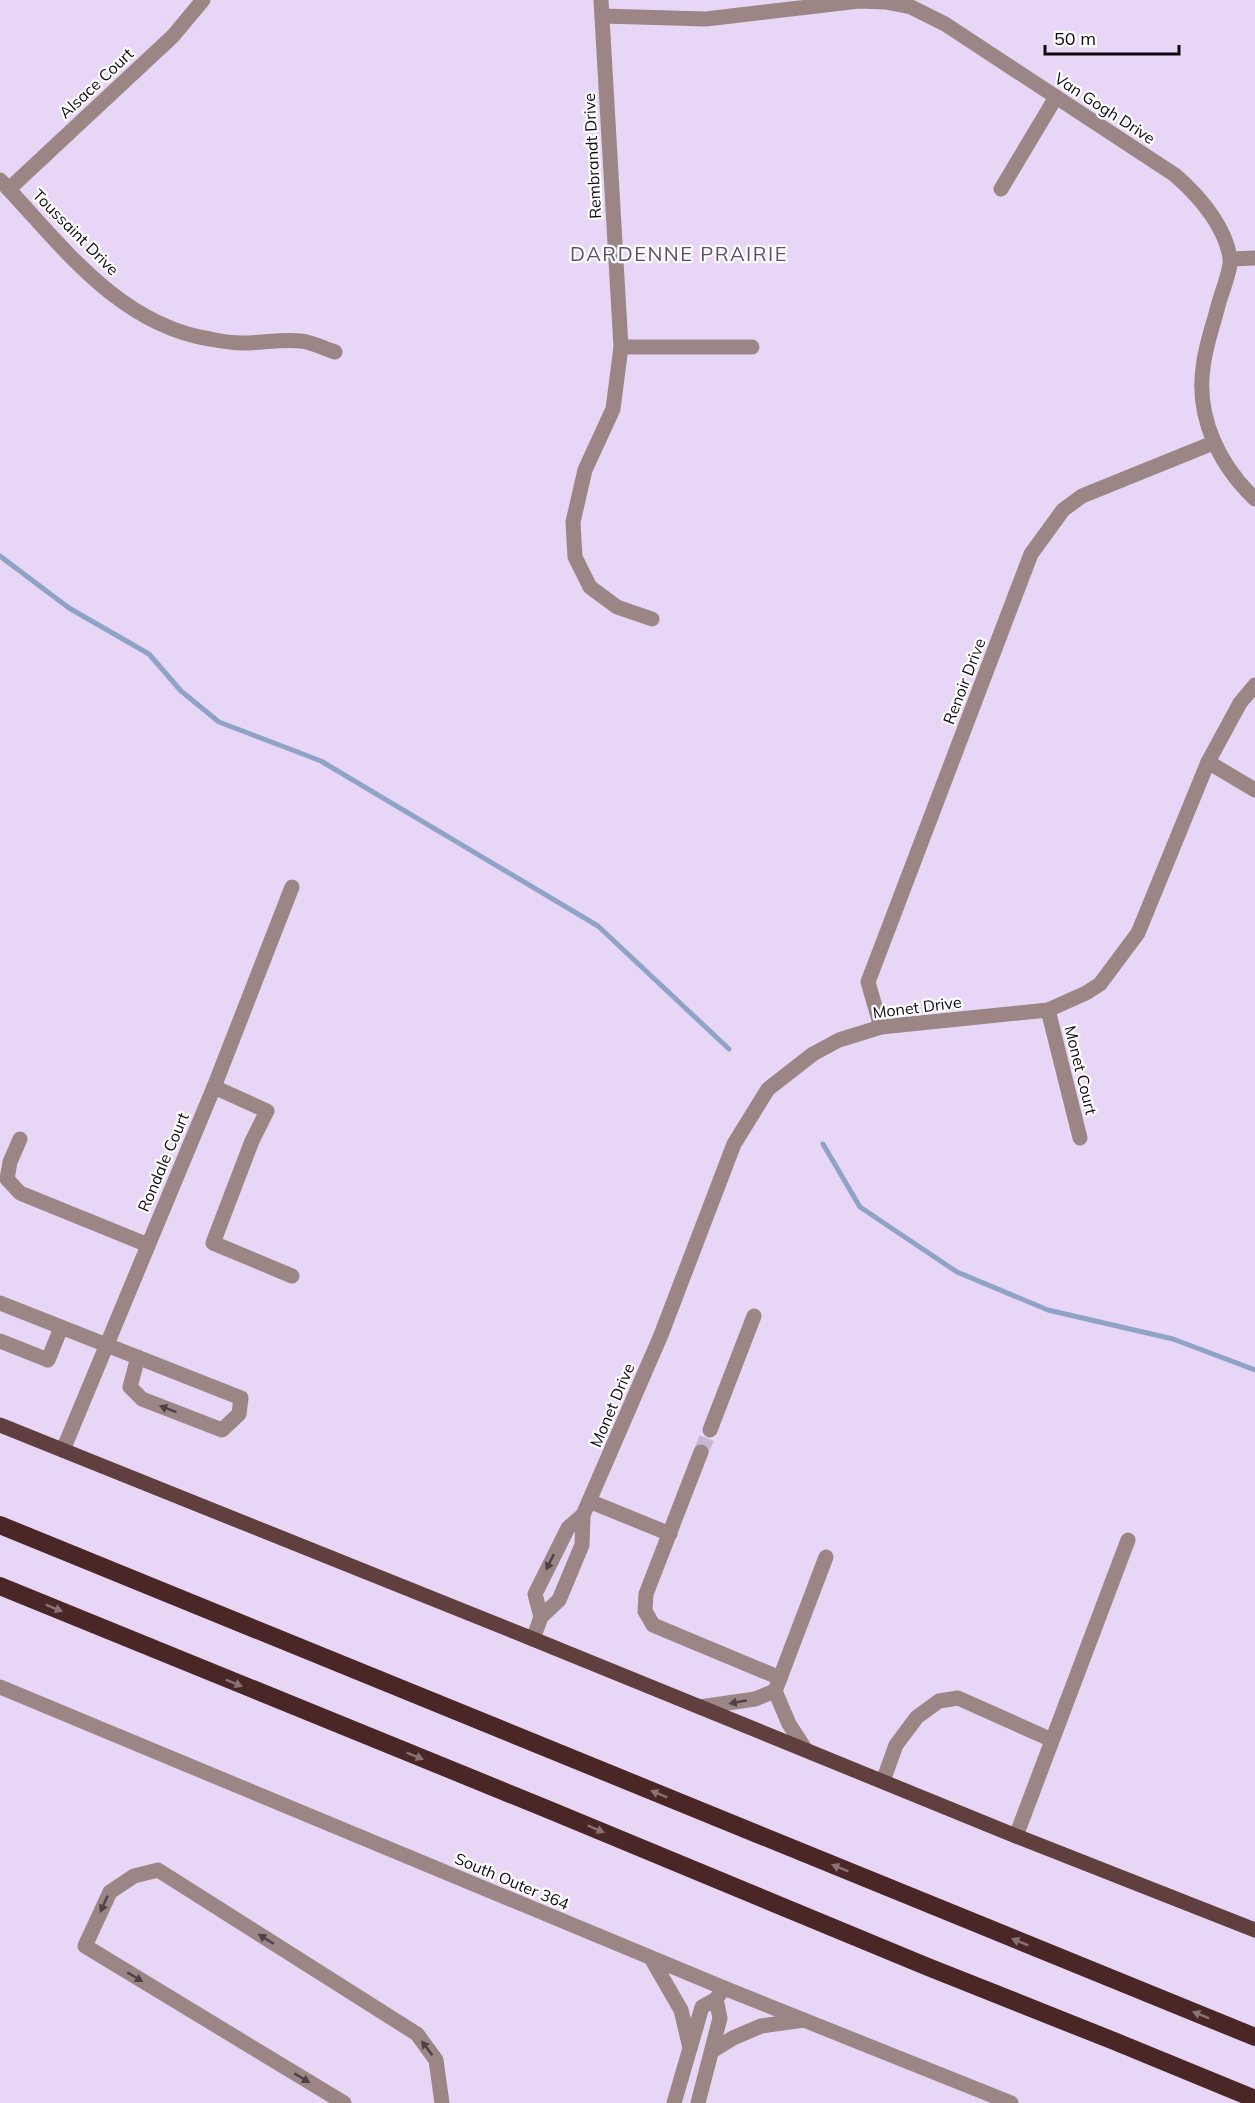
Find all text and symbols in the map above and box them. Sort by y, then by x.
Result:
scale bar [1045,18,1178,56]
text: 50 m [1054,27,1096,50]
street label: Alsace Court [55,43,138,122]
street label: Van Gogh Drive [1051,68,1159,148]
street label: Rembrandt Drive [579,93,605,219]
street label: Toussaint Drive [29,185,123,279]
district label: DARDENNE PRAIRIE [570,241,788,266]
street label: Renoir Drive [938,635,990,727]
street label: Monet Drive [871,992,963,1022]
street label: Monet Court [1060,1023,1102,1117]
street label: Rondale Court [133,1109,193,1215]
street label: Monet Drive [585,1360,639,1450]
one-way arrow [158,1404,176,1414]
one-way arrow [546,1554,555,1571]
one-way arrow [45,1604,63,1613]
one-way arrow [226,1678,244,1688]
one-way arrow [729,1698,748,1707]
one-way arrow [406,1752,424,1761]
one-way arrow [650,1789,668,1799]
one-way arrow [587,1825,605,1834]
street label: South Outer 364 [452,1848,572,1914]
one-way arrow [830,1863,848,1873]
one-way arrow [99,1895,109,1913]
one-way arrow [258,1934,274,1945]
one-way arrow [1011,1937,1029,1947]
one-way arrow [127,1971,143,1982]
one-way arrow [1192,2010,1210,2019]
one-way arrow [421,2040,433,2056]
one-way arrow [294,2072,310,2083]

